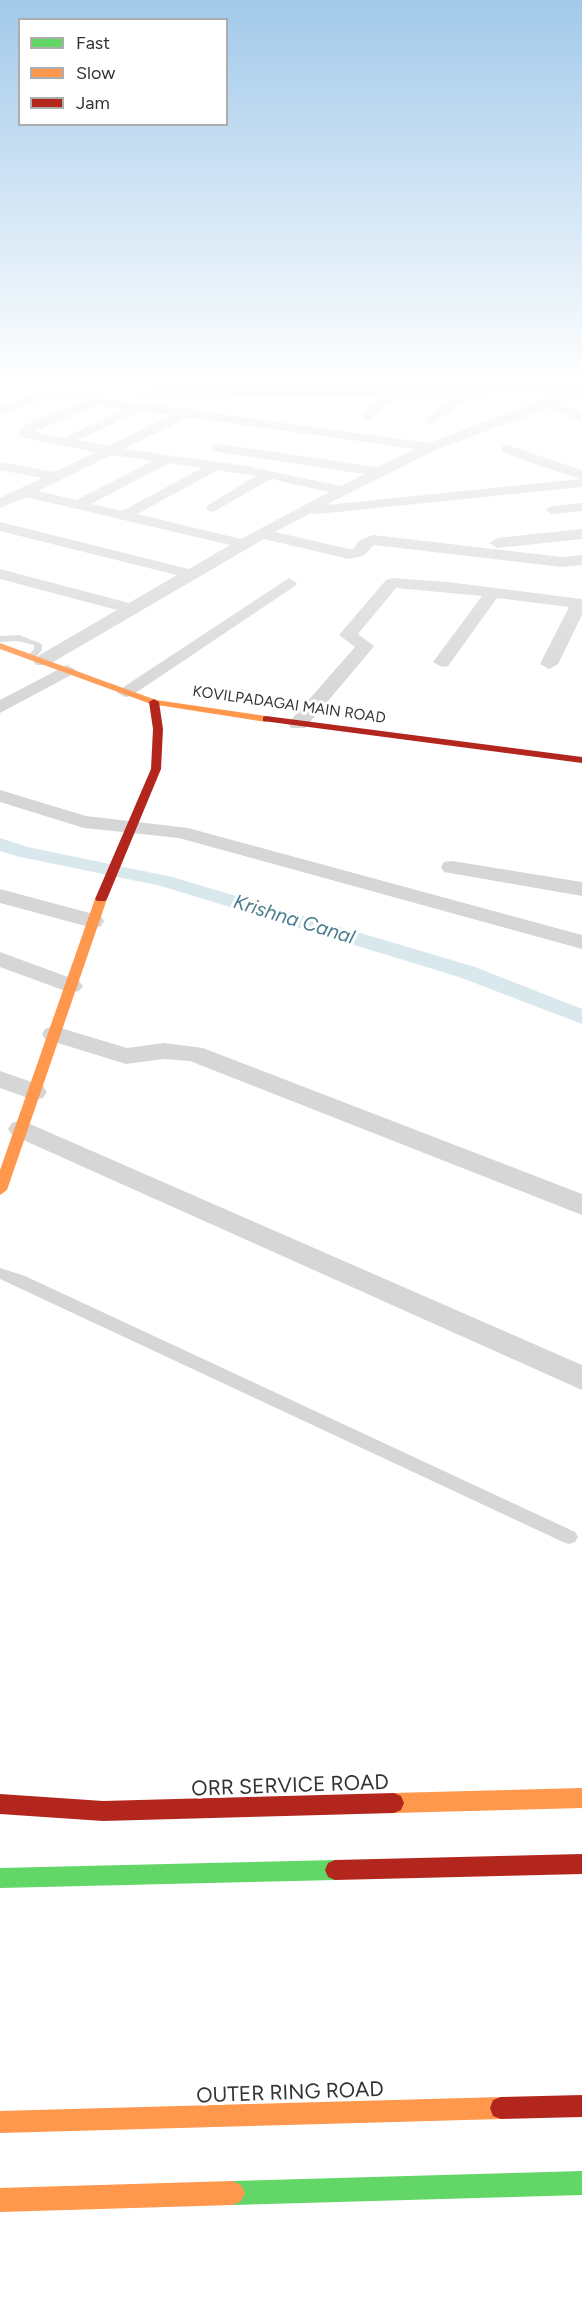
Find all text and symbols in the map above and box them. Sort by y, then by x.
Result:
legend [18,18,228,126]
text: Fast [76,32,110,54]
text: Slow [76,62,115,84]
text: Jam [76,92,110,114]
street label: KOVILPADAGAI MAIN ROAD [191,683,387,727]
water label: Krishna Canal [230,890,358,950]
street label: ORR SERVICE ROAD [191,1770,389,1802]
street label: OUTER RING ROAD [196,2077,384,2109]

